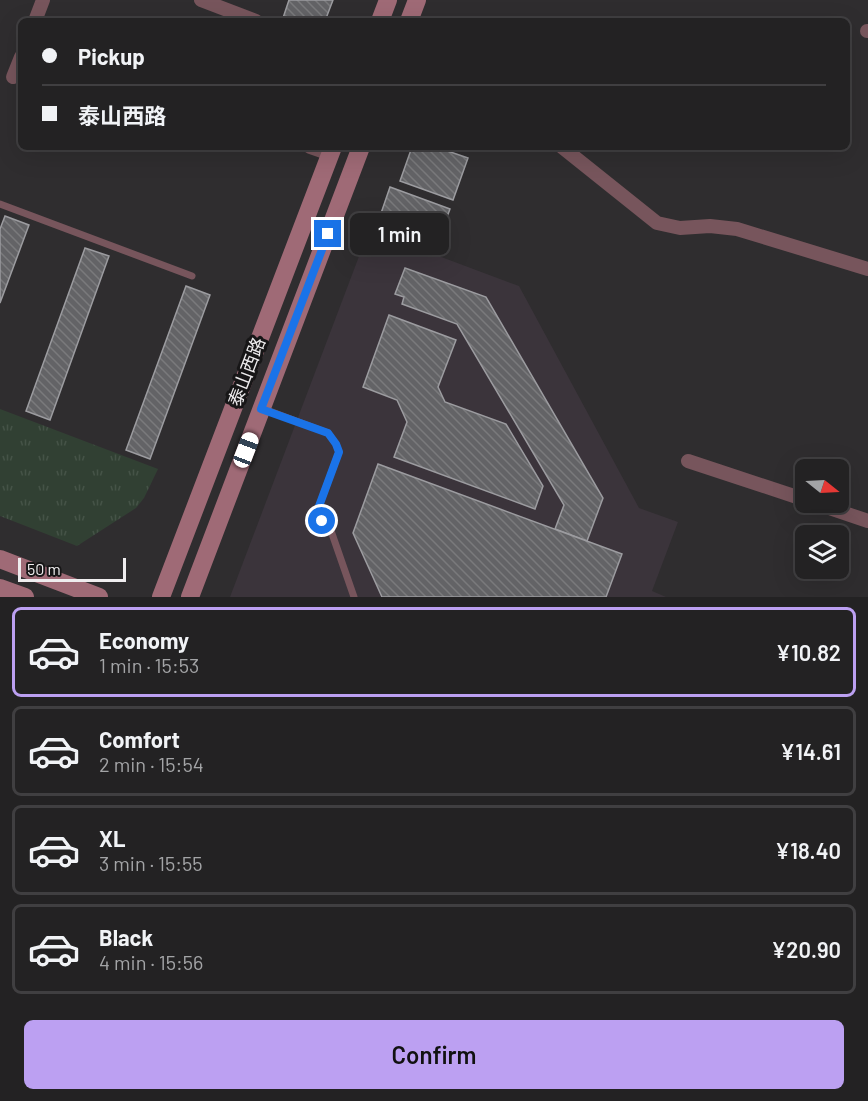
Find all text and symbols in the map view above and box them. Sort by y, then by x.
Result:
text: Pickup [78,43,145,69]
text: 泰山西路 [78,102,166,128]
callout: 1 min [349,213,448,255]
route end [314,220,341,247]
text: 1 min [378,222,421,246]
street label: 泰山西路 [223,334,269,409]
car [231,430,261,470]
north arrow [795,459,849,513]
map controls [795,459,849,579]
route start [308,507,335,534]
button: layers [795,525,849,579]
scale bar [18,555,126,582]
text: 50 m [27,559,61,578]
icon: car [27,625,81,679]
text: Economy [99,627,189,653]
text: ¥10.82 [776,639,841,665]
text: 1 min · 15:53 [99,653,199,677]
icon: car [27,724,81,778]
text: Comfort [99,726,180,752]
text: ¥14.61 [780,738,841,764]
text: 2 min · 15:54 [99,752,204,776]
icon: car [27,823,81,877]
text: XL [99,825,125,851]
text: ¥18.40 [775,837,841,863]
text: 3 min · 15:55 [99,851,203,875]
icon: car [27,922,81,976]
text: Black [99,924,153,950]
text: ¥20.90 [771,936,841,962]
text: 4 min · 15:56 [99,950,203,974]
button: Confirm [24,1020,844,1089]

